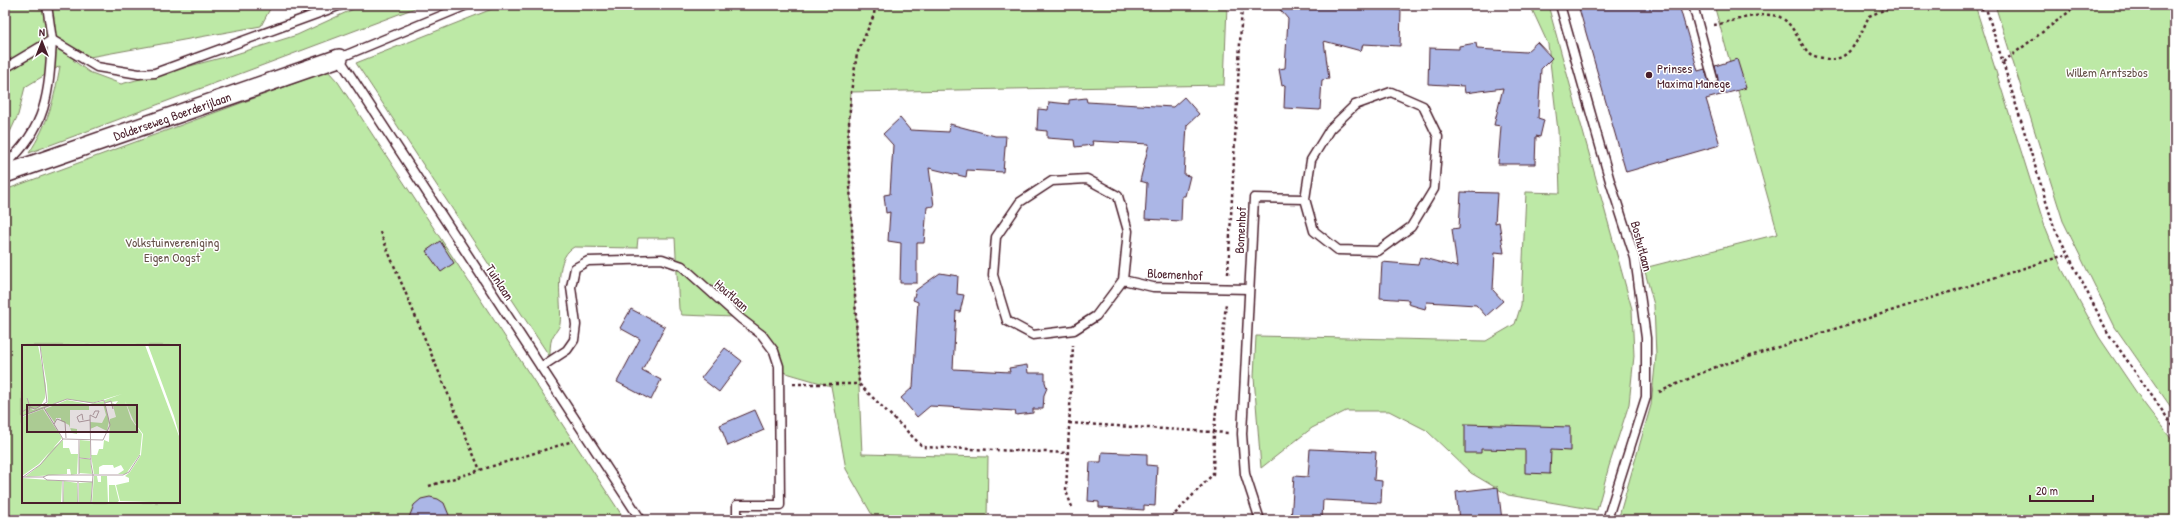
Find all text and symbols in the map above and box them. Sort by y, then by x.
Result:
north arrow [22,22,62,62]
text: N [39,25,45,39]
place label: Prinses Maxima Manege [1657,59,1730,92]
park label: Willem Arntszbos [2066,63,2148,81]
marker: Prinses Maxima Manege [1644,70,1654,80]
street label: Dolderseweg Boerderijlaan [111,87,233,145]
street label: Bomenhof [1230,206,1250,254]
street label: Boshutlaan [1627,219,1657,273]
park label: Volkstuinvereniging Eigen Oogst [125,233,219,266]
street label: Tuinlaan [482,260,518,304]
street label: Bloemenhof [1147,264,1204,284]
street label: Houtlaan [711,275,753,315]
inset map [22,345,180,503]
scale bar [2030,477,2093,503]
text: 20 m [2036,482,2058,499]

